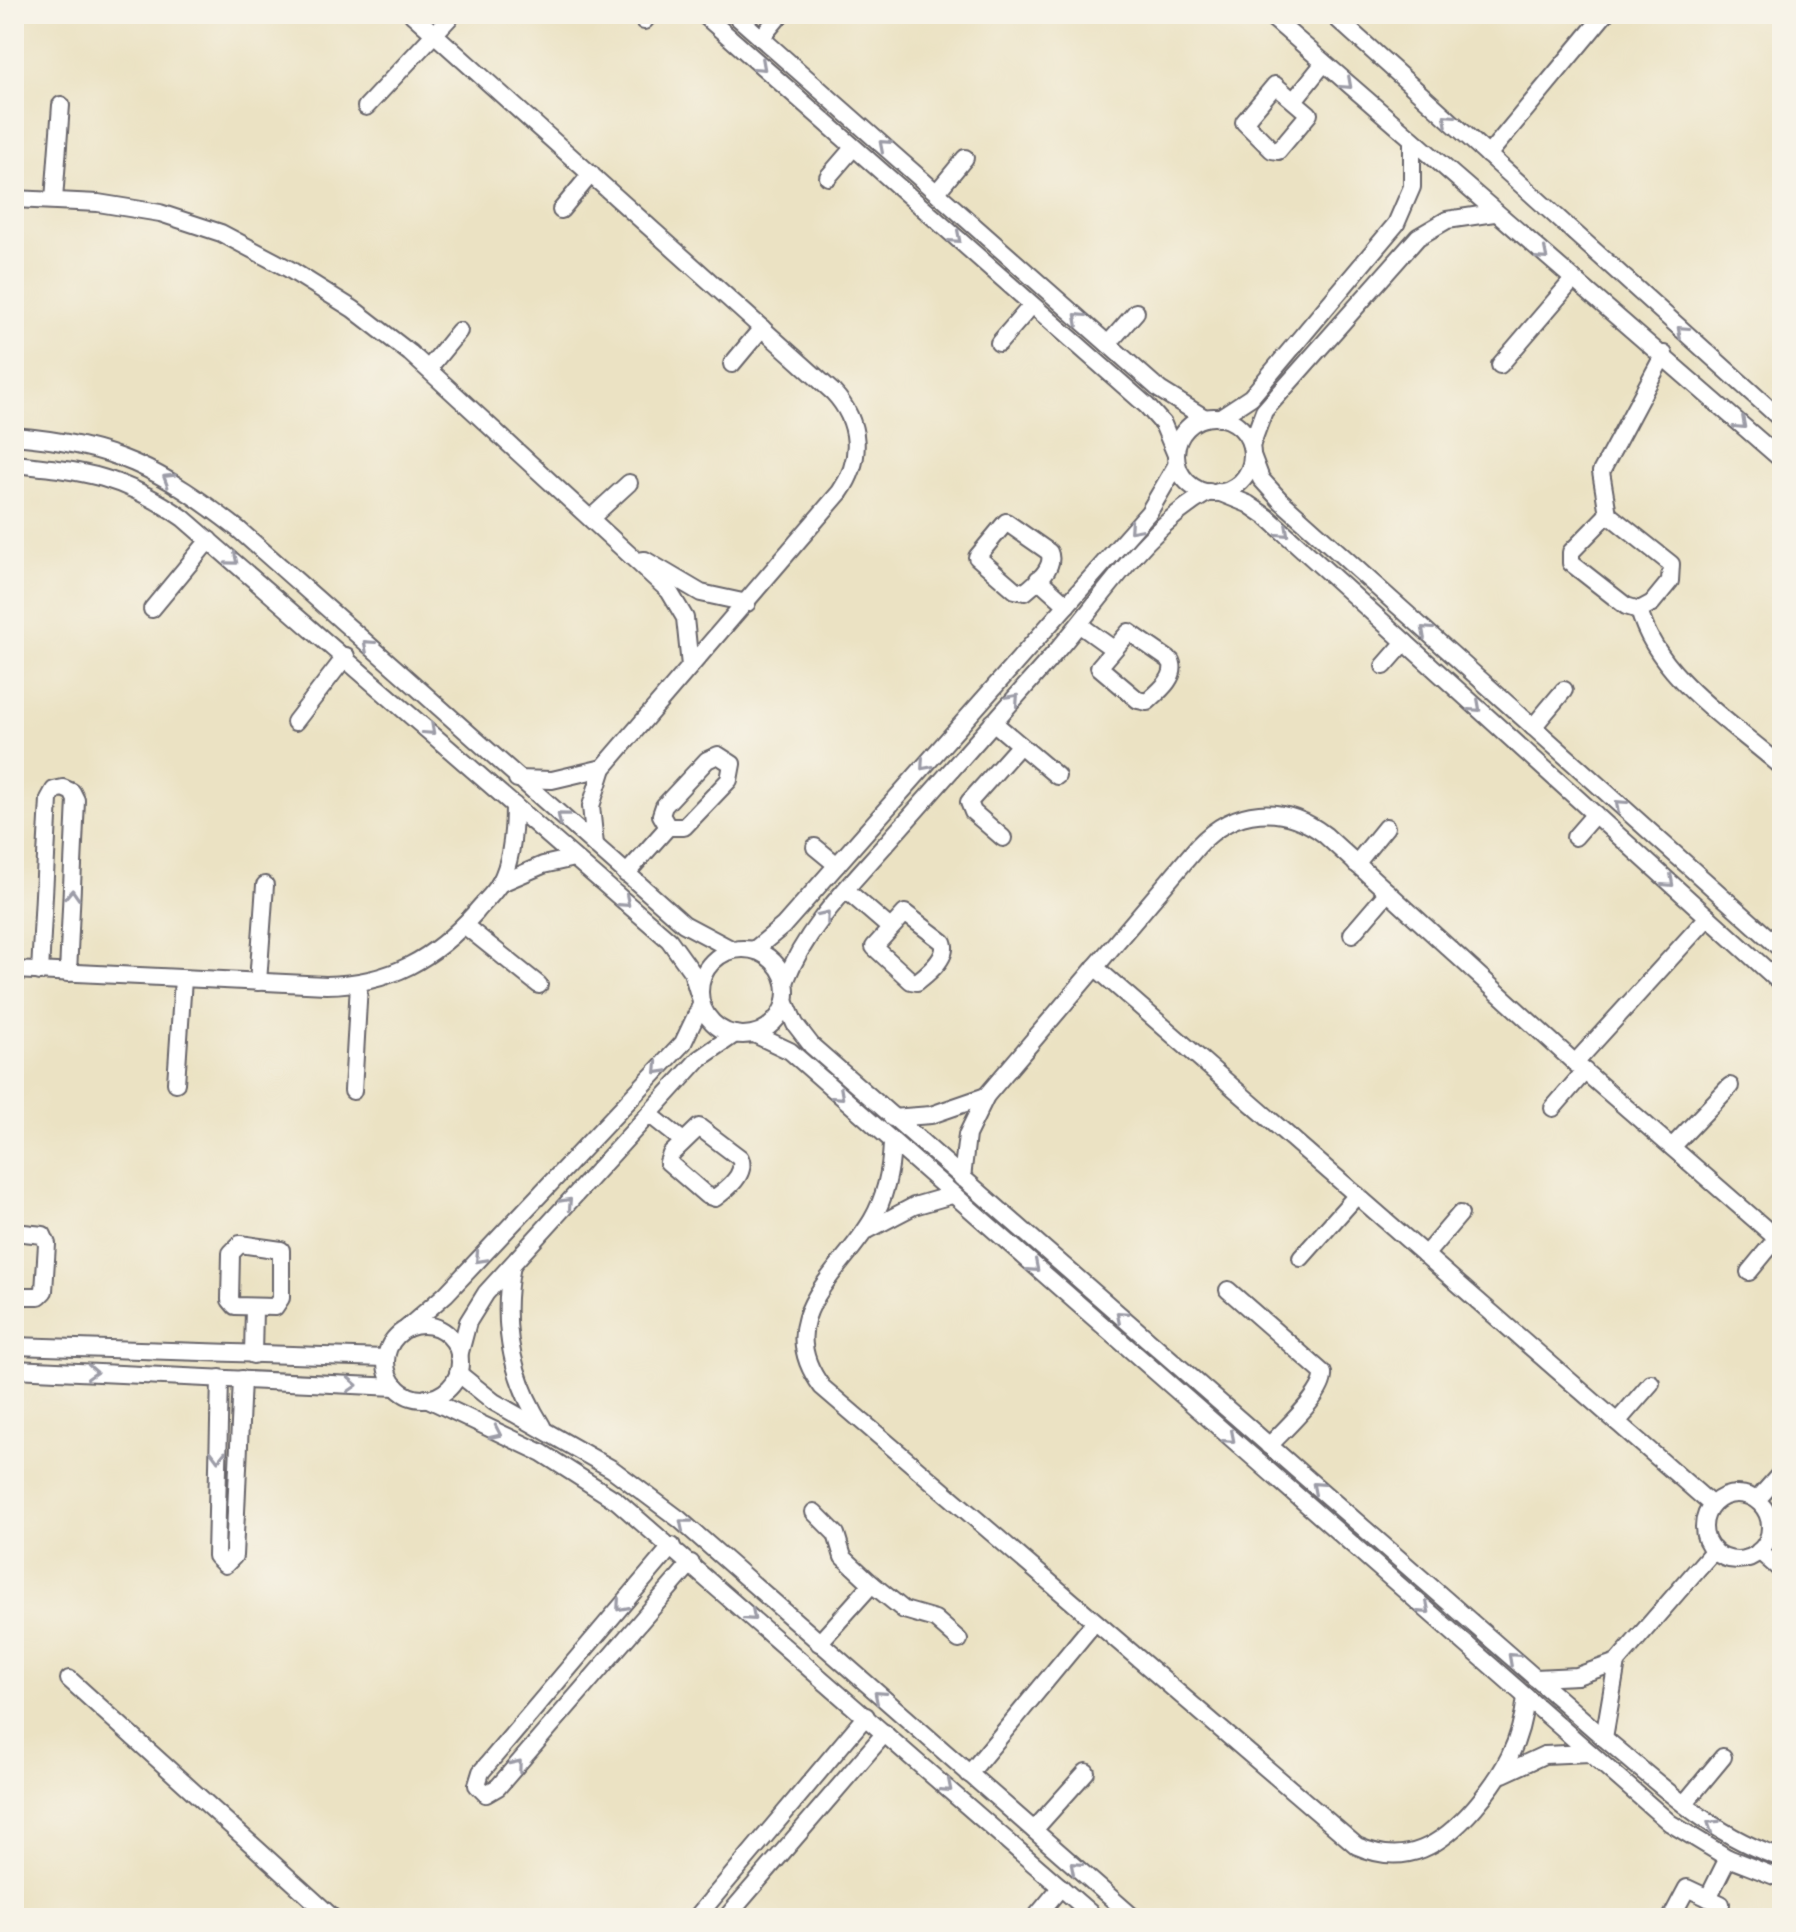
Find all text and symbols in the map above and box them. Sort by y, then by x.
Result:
one-way arrow [752,56,767,71]
one-way arrow [1338,75,1353,89]
one-way arrow [1443,114,1458,128]
one-way arrow [879,141,894,155]
one-way arrow [947,228,962,243]
one-way arrow [1534,246,1549,260]
one-way arrow [1074,313,1089,327]
one-way arrow [1677,326,1691,341]
one-way arrow [1732,414,1747,428]
one-way arrow [162,473,177,489]
one-way arrow [1129,519,1144,534]
one-way arrow [1274,523,1289,537]
one-way arrow [223,550,238,565]
one-way arrow [1421,626,1436,641]
one-way arrow [362,640,377,655]
one-way arrow [1005,694,1019,708]
one-way arrow [1467,697,1482,712]
one-way arrow [420,720,435,735]
one-way arrow [920,756,935,771]
one-way arrow [1614,800,1629,814]
one-way arrow [557,812,572,827]
one-way arrow [1660,872,1674,887]
one-way arrow [63,888,80,901]
one-way arrow [615,892,630,906]
one-way arrow [815,910,829,925]
one-way arrow [654,1060,668,1074]
one-way arrow [829,1086,844,1100]
one-way arrow [557,1198,571,1213]
one-way arrow [475,1249,490,1263]
one-way arrow [1024,1257,1039,1272]
one-way arrow [1115,1311,1130,1326]
one-way arrow [86,1364,99,1381]
one-way arrow [346,1376,359,1393]
one-way arrow [488,1423,502,1439]
one-way arrow [1220,1428,1235,1443]
one-way arrow [209,1450,227,1463]
one-way arrow [1311,1482,1326,1497]
one-way arrow [679,1519,693,1534]
one-way arrow [616,1596,631,1611]
one-way arrow [1416,1599,1431,1614]
one-way arrow [742,1606,757,1621]
one-way arrow [1507,1653,1522,1668]
one-way arrow [874,1691,889,1705]
one-way arrow [507,1760,522,1774]
one-way arrow [938,1777,952,1792]
one-way arrow [1706,1820,1720,1835]
one-way arrow [1070,1862,1085,1876]

